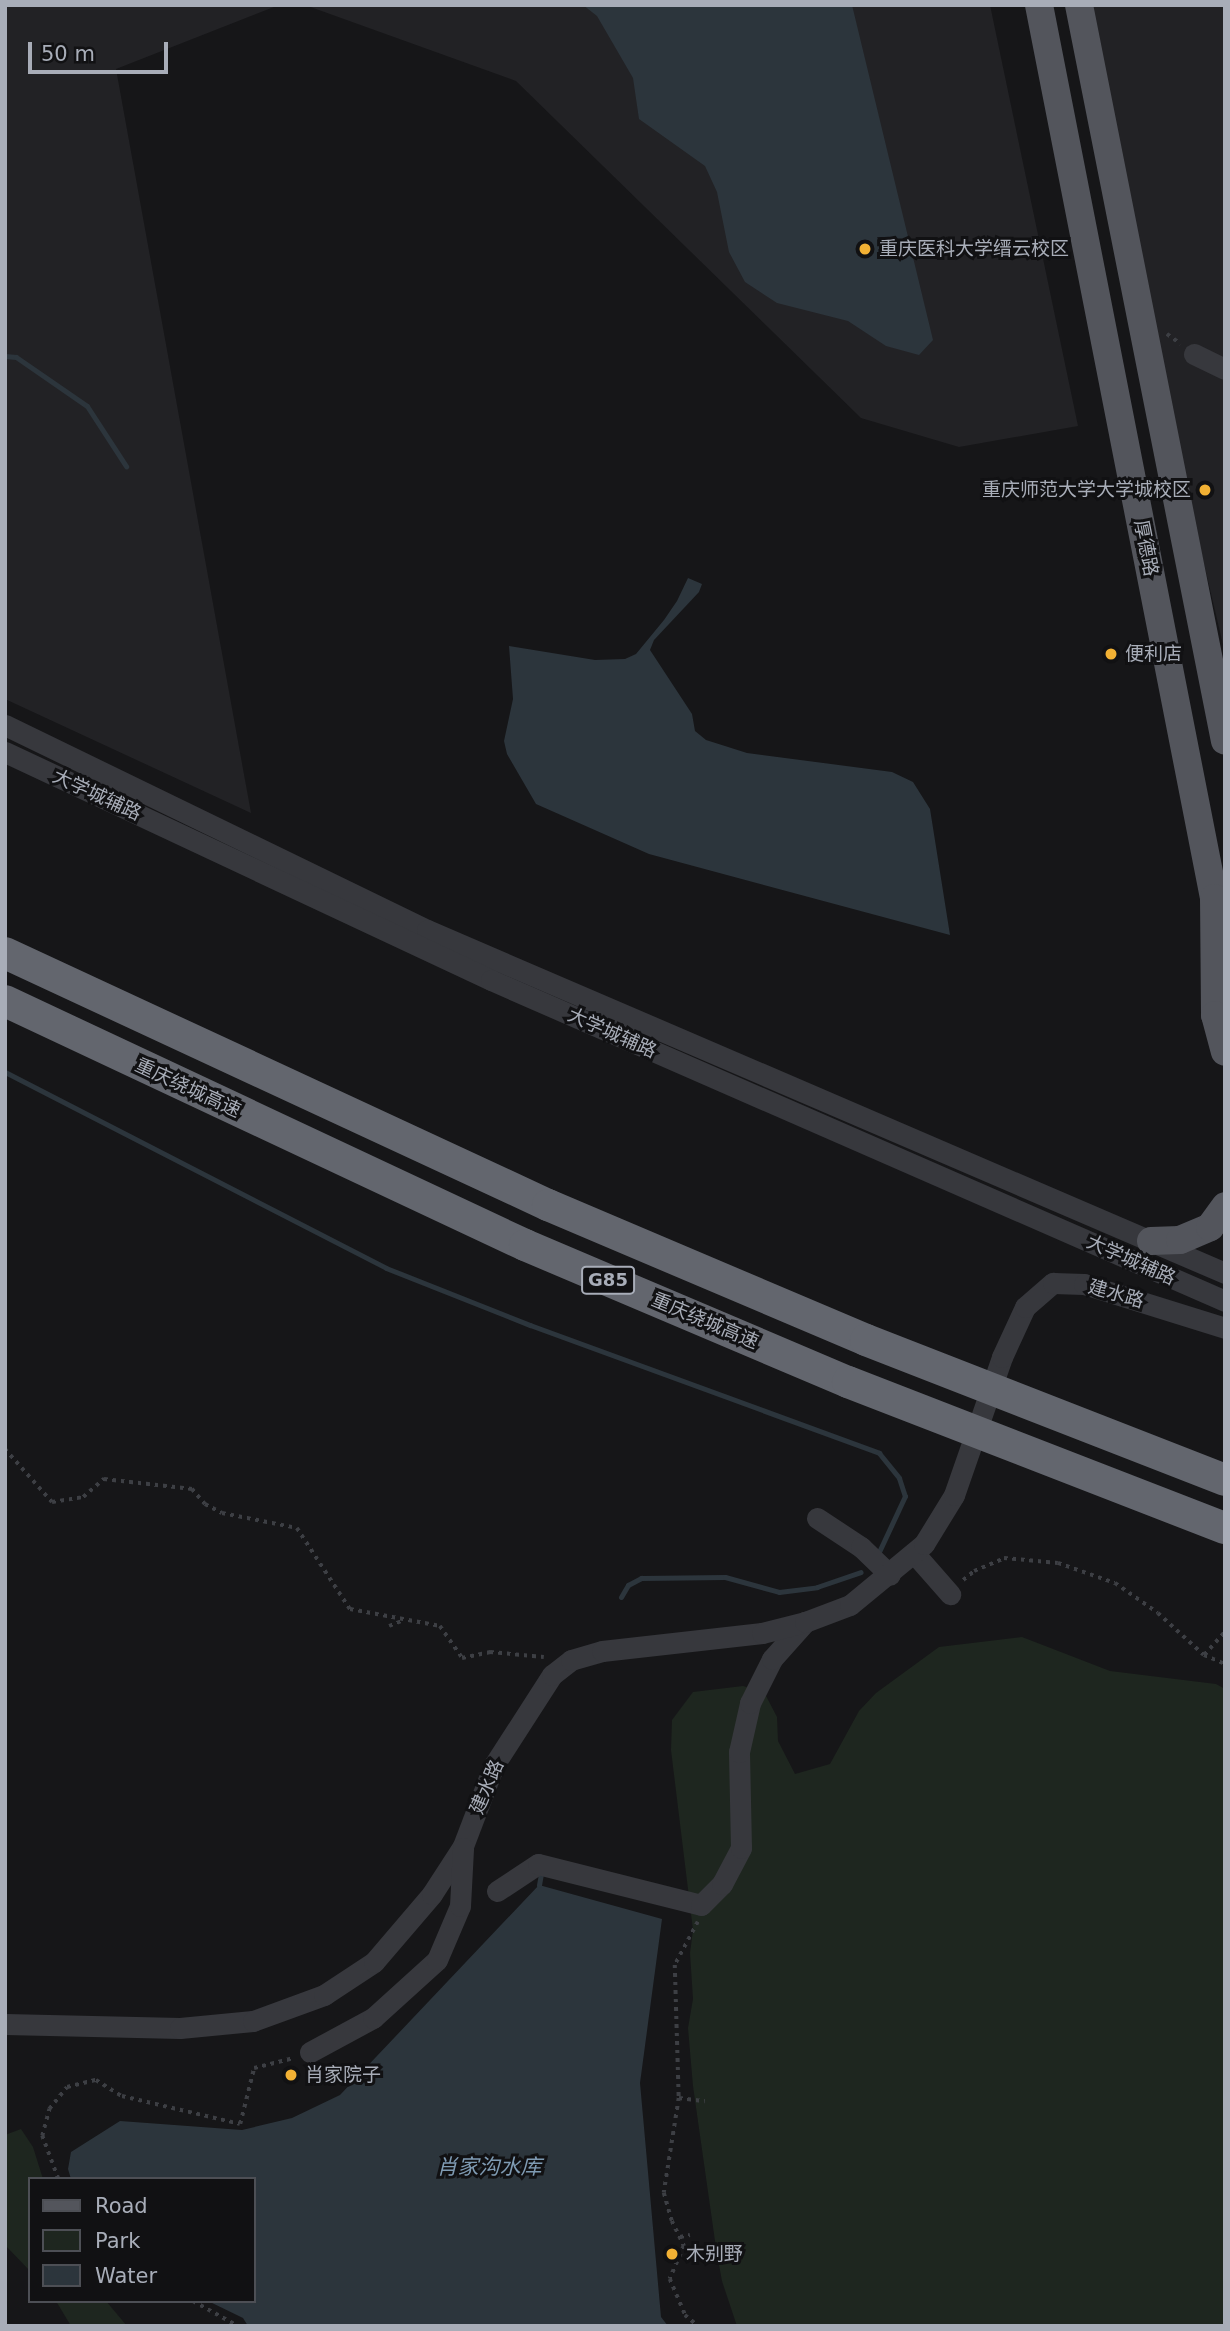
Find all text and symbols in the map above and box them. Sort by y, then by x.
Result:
scale bar [32,28,172,72]
text: 50 m [41,42,95,66]
place label: 重庆医科大学缙云校区 [879,238,1069,260]
marker: 重庆医科大学缙云校区 [857,241,873,257]
place label: 重庆师范大学大学城校区 [982,479,1191,501]
marker: 重庆师范大学大学城校区 [1197,482,1213,498]
street label: 厚德路 [1129,518,1163,578]
place label: 便利店 [1125,643,1182,665]
marker: 便利店 [1103,646,1119,662]
street label: 大学城辅路 [49,765,145,825]
street label: 大学城辅路 [564,1003,660,1063]
street label: 重庆绕城高速 [132,1054,244,1122]
street label: 大学城辅路 [1083,1230,1179,1290]
road number: G85 [580,1266,636,1294]
street label: 建水路 [1085,1275,1147,1313]
street label: 重庆绕城高速 [648,1288,762,1354]
street label: 建水路 [465,1756,509,1818]
place label: 肖家院子 [305,2064,381,2086]
marker: 肖家院子 [283,2067,299,2083]
water label: 肖家沟水库 [437,2154,541,2180]
legend [28,2177,256,2303]
text: Road [95,2194,148,2218]
text: Park [95,2229,140,2253]
place label: 木别野 [686,2243,743,2265]
marker: 木别野 [664,2246,680,2262]
text: Water [95,2264,157,2288]

